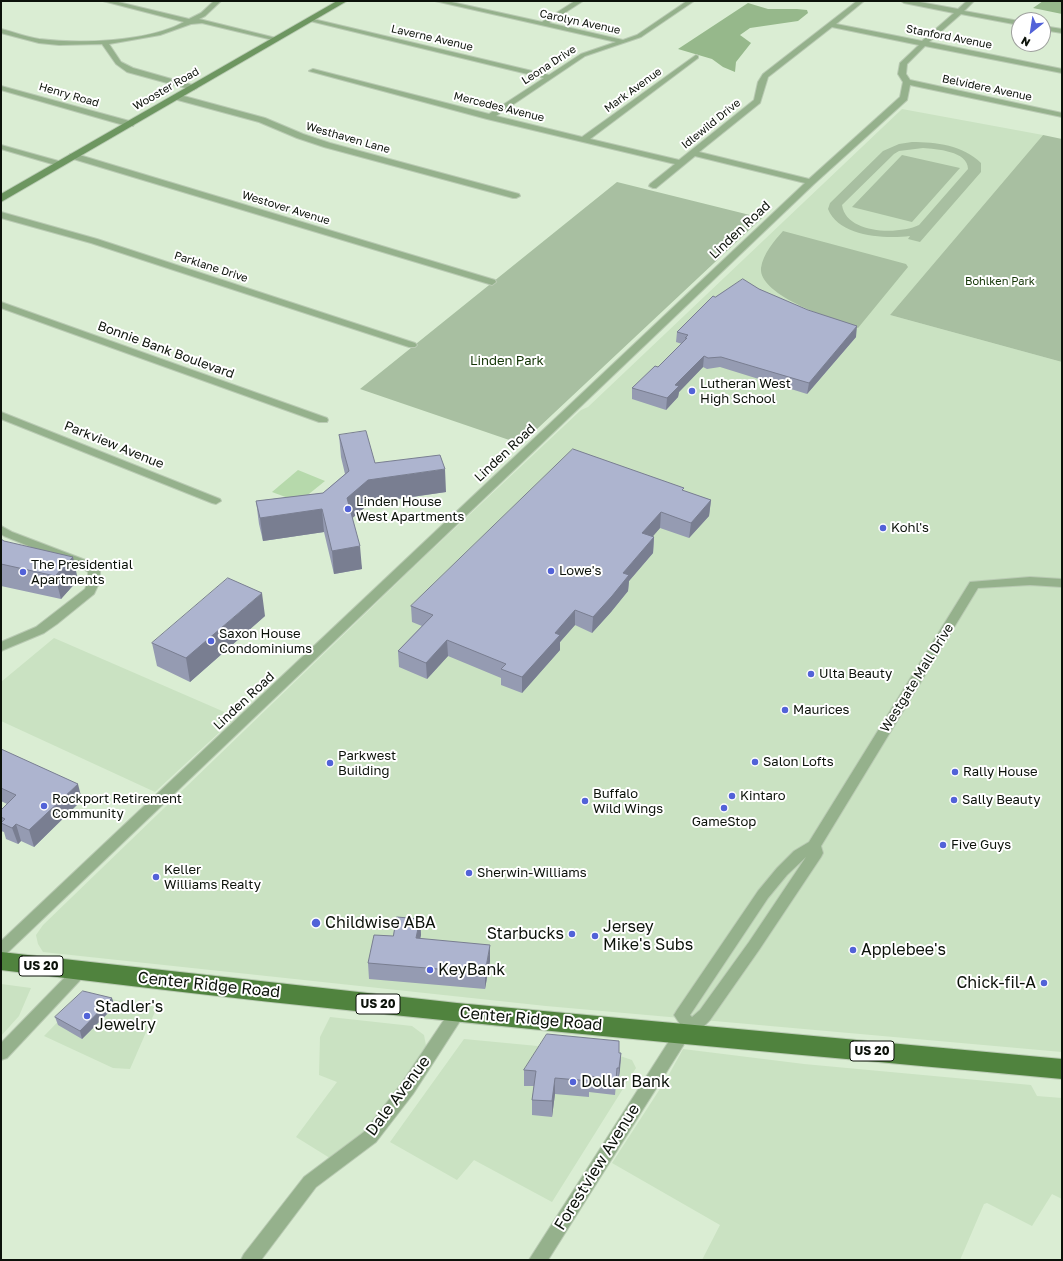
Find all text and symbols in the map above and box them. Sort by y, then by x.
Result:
street label: Carolyn Avenue [538,7,622,37]
north arrow [1011,12,1051,52]
street label: Laverne Avenue [390,22,474,54]
street label: Stanford Avenue [905,22,993,52]
text: N [1018,34,1032,50]
street label: Leona Drive [519,43,579,87]
street label: Wooster Road [131,65,201,113]
street label: Mark Avenue [602,65,664,115]
street label: Belvidere Avenue [941,72,1033,104]
street label: Henry Road [37,80,101,110]
street label: Mercedes Avenue [452,89,546,125]
street label: Idlewild Drive [679,96,743,152]
street label: Westhaven Lane [304,120,392,156]
street label: Westover Avenue [240,188,332,228]
street label: Linden Road [706,198,774,262]
street label: Parklane Drive [172,249,250,285]
park label: Bohlken Park [965,275,1035,289]
street label: Bonnie Bank Boulevard [96,318,236,382]
park label: Linden Park [470,353,544,369]
place label: Lutheran West High School [700,376,791,407]
marker: Lutheran West High School [687,386,697,396]
street label: Parkview Avenue [62,418,166,472]
street label: Linden Road [471,421,539,485]
place label: Linden House West Apartments [356,494,464,525]
marker: Linden House West Apartments [343,504,353,514]
place label: Kohl's [891,520,929,536]
marker: Kohl's [878,523,888,533]
place label: The Presidential Apartments [31,557,133,588]
place label: Lowe's [559,563,602,579]
marker: Lowe's [546,566,556,576]
marker: The Presidential Apartments [18,567,28,577]
street label: Westgate Mall Drive [877,621,957,735]
place label: Saxon House Condominiums [219,626,312,657]
marker: Saxon House Condominiums [206,636,216,646]
place label: Ulta Beauty [819,666,892,682]
street label: Linden Road [210,669,278,733]
marker: Ulta Beauty [806,669,816,679]
place label: Maurices [793,702,849,718]
marker: Maurices [780,705,790,715]
place label: Parkwest Building [338,748,396,779]
place label: Salon Lofts [763,754,834,770]
marker: Salon Lofts [750,757,760,767]
marker: Parkwest Building [325,758,335,768]
place label: Rally House [963,764,1038,780]
marker: Rally House [950,767,960,777]
place label: Buffalo Wild Wings [593,786,663,817]
place label: Kintaro [740,788,786,804]
place label: Rockport Retirement Community [52,791,182,822]
marker: Kintaro [727,791,737,801]
place label: Sally Beauty [962,792,1040,808]
marker: Sally Beauty [949,795,959,805]
marker: Buffalo Wild Wings [580,796,590,806]
marker: Rockport Retirement Community [39,801,49,811]
marker: GameStop [719,803,729,813]
place label: GameStop [692,814,756,830]
place label: Five Guys [951,837,1011,853]
marker: Five Guys [938,840,948,850]
place label: Keller Williams Realty [164,862,261,893]
place label: Sherwin-Williams [477,865,587,881]
marker: Sherwin-Williams [464,868,474,878]
marker: Keller Williams Realty [151,872,161,882]
place label: Childwise ABA [325,913,436,933]
marker: Childwise ABA [310,917,322,929]
place label: Jersey Mike's Subs [603,917,693,955]
place label: Starbucks [487,924,564,944]
marker: Starbucks [567,929,577,939]
marker: Jersey Mike's Subs [590,931,600,941]
place label: Applebee's [861,940,946,960]
marker: Applebee's [848,945,858,955]
road number: US 20 [19,956,63,976]
place label: KeyBank [438,960,505,980]
marker: KeyBank [425,965,435,975]
street label: Center Ridge Road [137,968,281,1002]
place label: Chick-fil-A [956,973,1036,993]
marker: Chick-fil-A [1039,978,1049,988]
road number: US 20 [356,994,400,1014]
place label: Stadler's Jewelry [95,997,163,1035]
street label: Center Ridge Road [459,1003,603,1035]
marker: Stadler's Jewelry [82,1011,92,1021]
road number: US 20 [850,1041,894,1061]
street label: Dale Avenue [362,1052,434,1140]
place label: Dollar Bank [581,1072,670,1092]
marker: Dollar Bank [568,1077,578,1087]
street label: Forestview Avenue [550,1100,644,1234]

